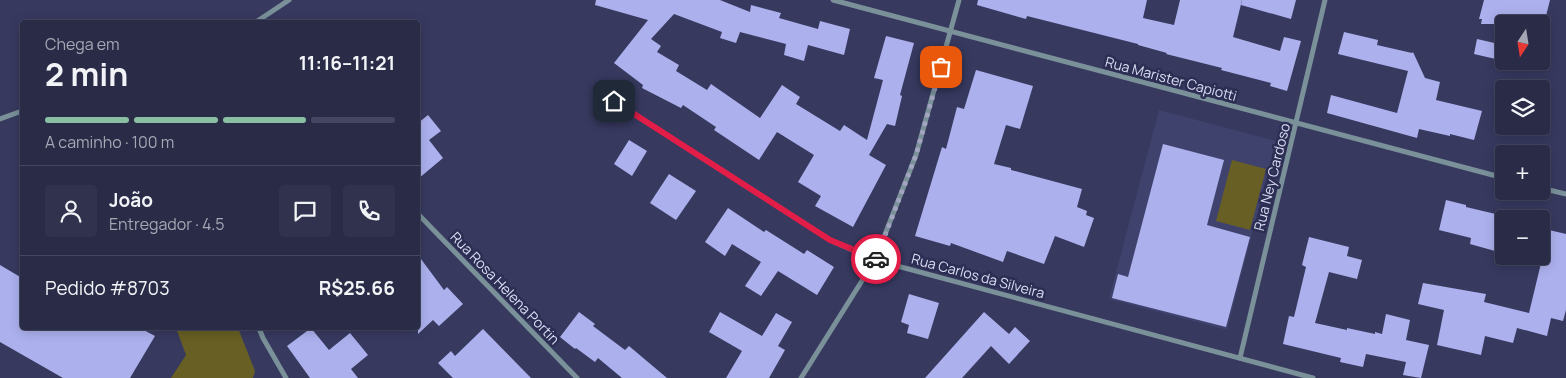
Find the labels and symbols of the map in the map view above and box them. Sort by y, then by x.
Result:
north arrow [1495,15,1550,70]
pin [920,46,962,88]
street label: Rua Marister Capiotti [1103,52,1239,105]
pin [593,80,635,122]
street label: Rua Ney Cardoso [1249,121,1294,233]
street label: Rua Rosa Helena Portin [447,227,564,348]
courier [851,234,901,284]
street label: Rua Carlos da Silveira [909,249,1047,302]

